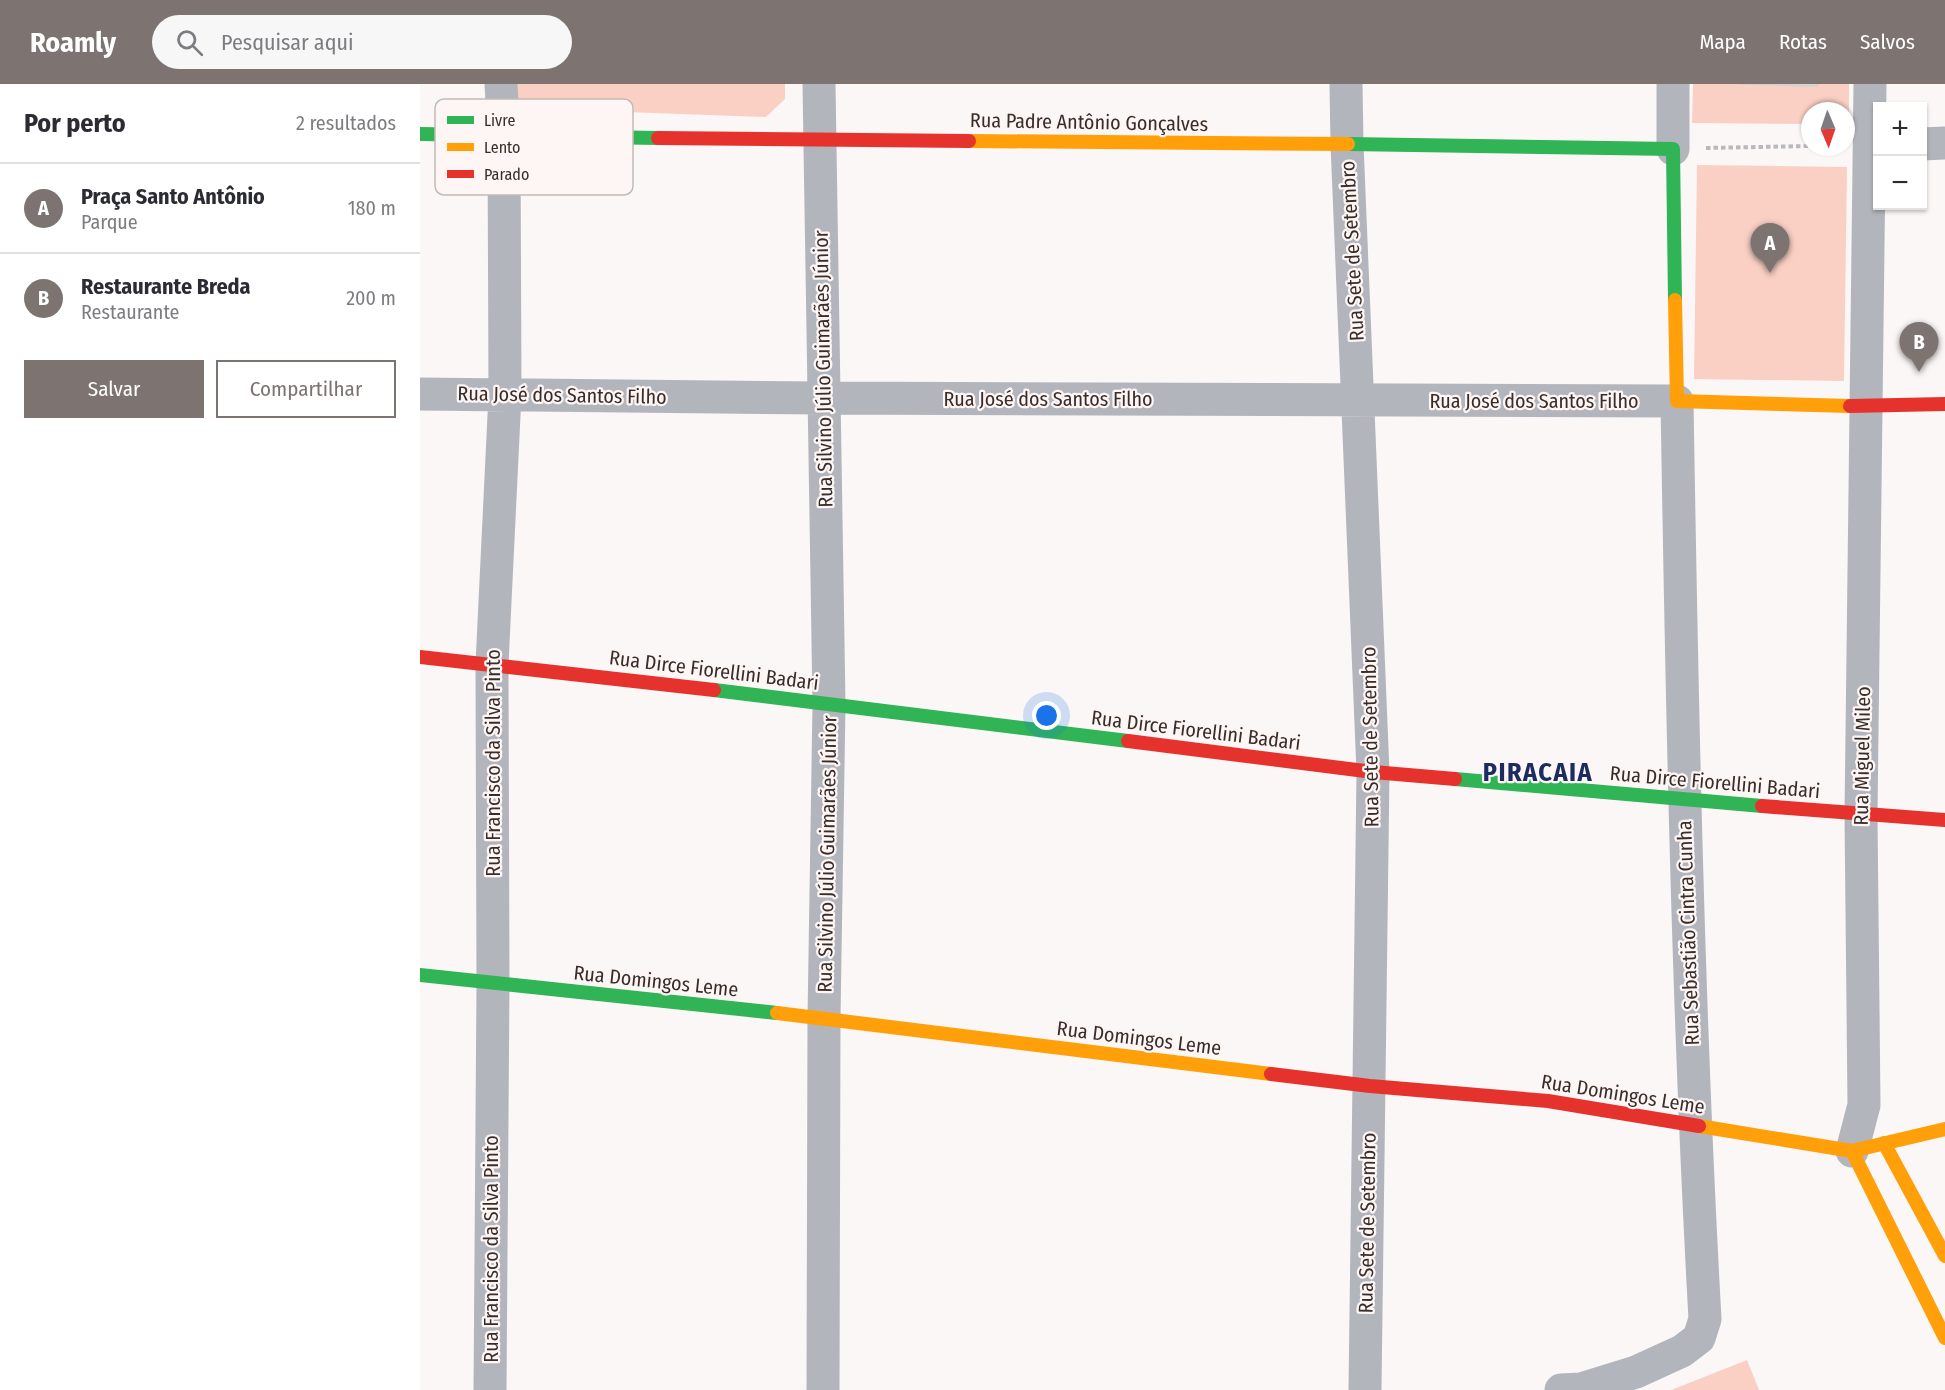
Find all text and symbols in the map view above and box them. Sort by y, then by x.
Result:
search box [152,15,572,69]
text: Roamly [30,26,116,59]
icon: search [173,26,206,59]
text: Pesquisar aqui [221,29,353,56]
text: Mapa [1699,29,1746,55]
text: Rotas [1779,29,1827,55]
text: Salvos [1860,29,1915,55]
legend [435,99,633,195]
north arrow [1801,102,1855,156]
map controls [1873,102,1927,210]
button: + [1873,102,1927,156]
text: Por perto [24,108,126,139]
street label: Rua Padre Antônio Gonçalves [970,108,1208,136]
text: 2 resultados [296,111,396,135]
text: Livre [484,111,515,130]
text: Lento [484,138,520,157]
button: − [1873,156,1927,210]
street label: Rua Sete de Setembro [1335,160,1369,342]
text: Parado [484,165,529,184]
text: Praça Santo Antônio [81,183,265,210]
text: A [38,196,49,220]
text: 180 m [348,196,396,220]
text: Parque [81,210,138,234]
pin: A [1750,224,1790,273]
street label: Rua Silvino Júlio Guimarães Júnior [809,230,837,508]
text: Restaurante Breda [81,273,250,300]
text: B [38,286,49,310]
text: 200 m [346,286,396,310]
text: Restaurante [81,300,180,324]
pin: B [1900,322,1938,372]
button: Salvar [24,360,204,418]
button: Compartilhar [216,360,396,418]
street label: Rua José dos Santos Filho [457,381,667,409]
street label: Rua José dos Santos Filho [943,387,1153,411]
street label: Rua José dos Santos Filho [1429,389,1639,413]
street label: Rua Dirce Fiorellini Badari [608,645,820,695]
street label: Rua Sete de Setembro [1356,646,1384,828]
street label: Rua Francisco da Silva Pinto [481,649,505,877]
street label: Rua Miguel Mileo [1849,686,1875,826]
your location [1032,701,1061,730]
street label: Rua Dirce Fiorellini Badari [1090,705,1302,755]
street label: Rua Silvino Júlio Guimarães Júnior [813,715,841,993]
district label: PIRACAIA [1483,757,1593,788]
street label: Rua Dirce Fiorellini Badari [1609,761,1821,803]
street label: Rua Sebastião Cintra Cunha [1672,820,1704,1046]
street label: Rua Domingos Leme [573,960,739,1002]
street label: Rua Domingos Leme [1055,1016,1223,1060]
street label: Rua Domingos Leme [1539,1069,1707,1119]
street label: Rua Sete de Setembro [1353,1132,1381,1314]
street label: Rua Francisco da Silva Pinto [479,1135,503,1363]

